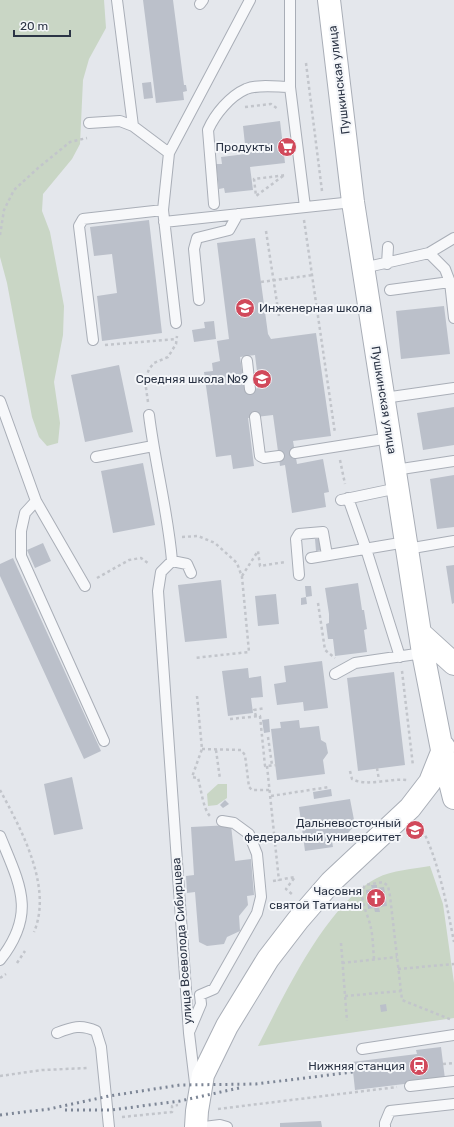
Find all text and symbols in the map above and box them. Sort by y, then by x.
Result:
scale bar [14,12,70,38]
text: 20 m [20,19,48,33]
street label: Пушкинская улица [325,25,353,135]
supermarket icon: Продукты [276,136,298,158]
place label: Продукты [216,140,273,154]
school or university icon: Инженерная школа [234,297,256,319]
place label: Инженерная школа [259,301,372,315]
street label: Пушкинская улица [369,345,399,455]
school or university icon: Средняя школа №9 [251,368,273,390]
place label: Средняя школа №9 [136,372,248,386]
place label: Дальневосточный федеральный университет [244,816,401,844]
school or university icon: Дальневосточный федеральный университет [404,819,426,841]
street label: улица Всеволода Сибирцева [169,857,195,1025]
place label: Часовня святой Татианы [269,884,362,912]
church icon: Часовня святой Татианы [365,887,387,909]
station icon: Нижняя станция [408,1055,430,1077]
place label: Нижняя станция [308,1059,405,1073]

